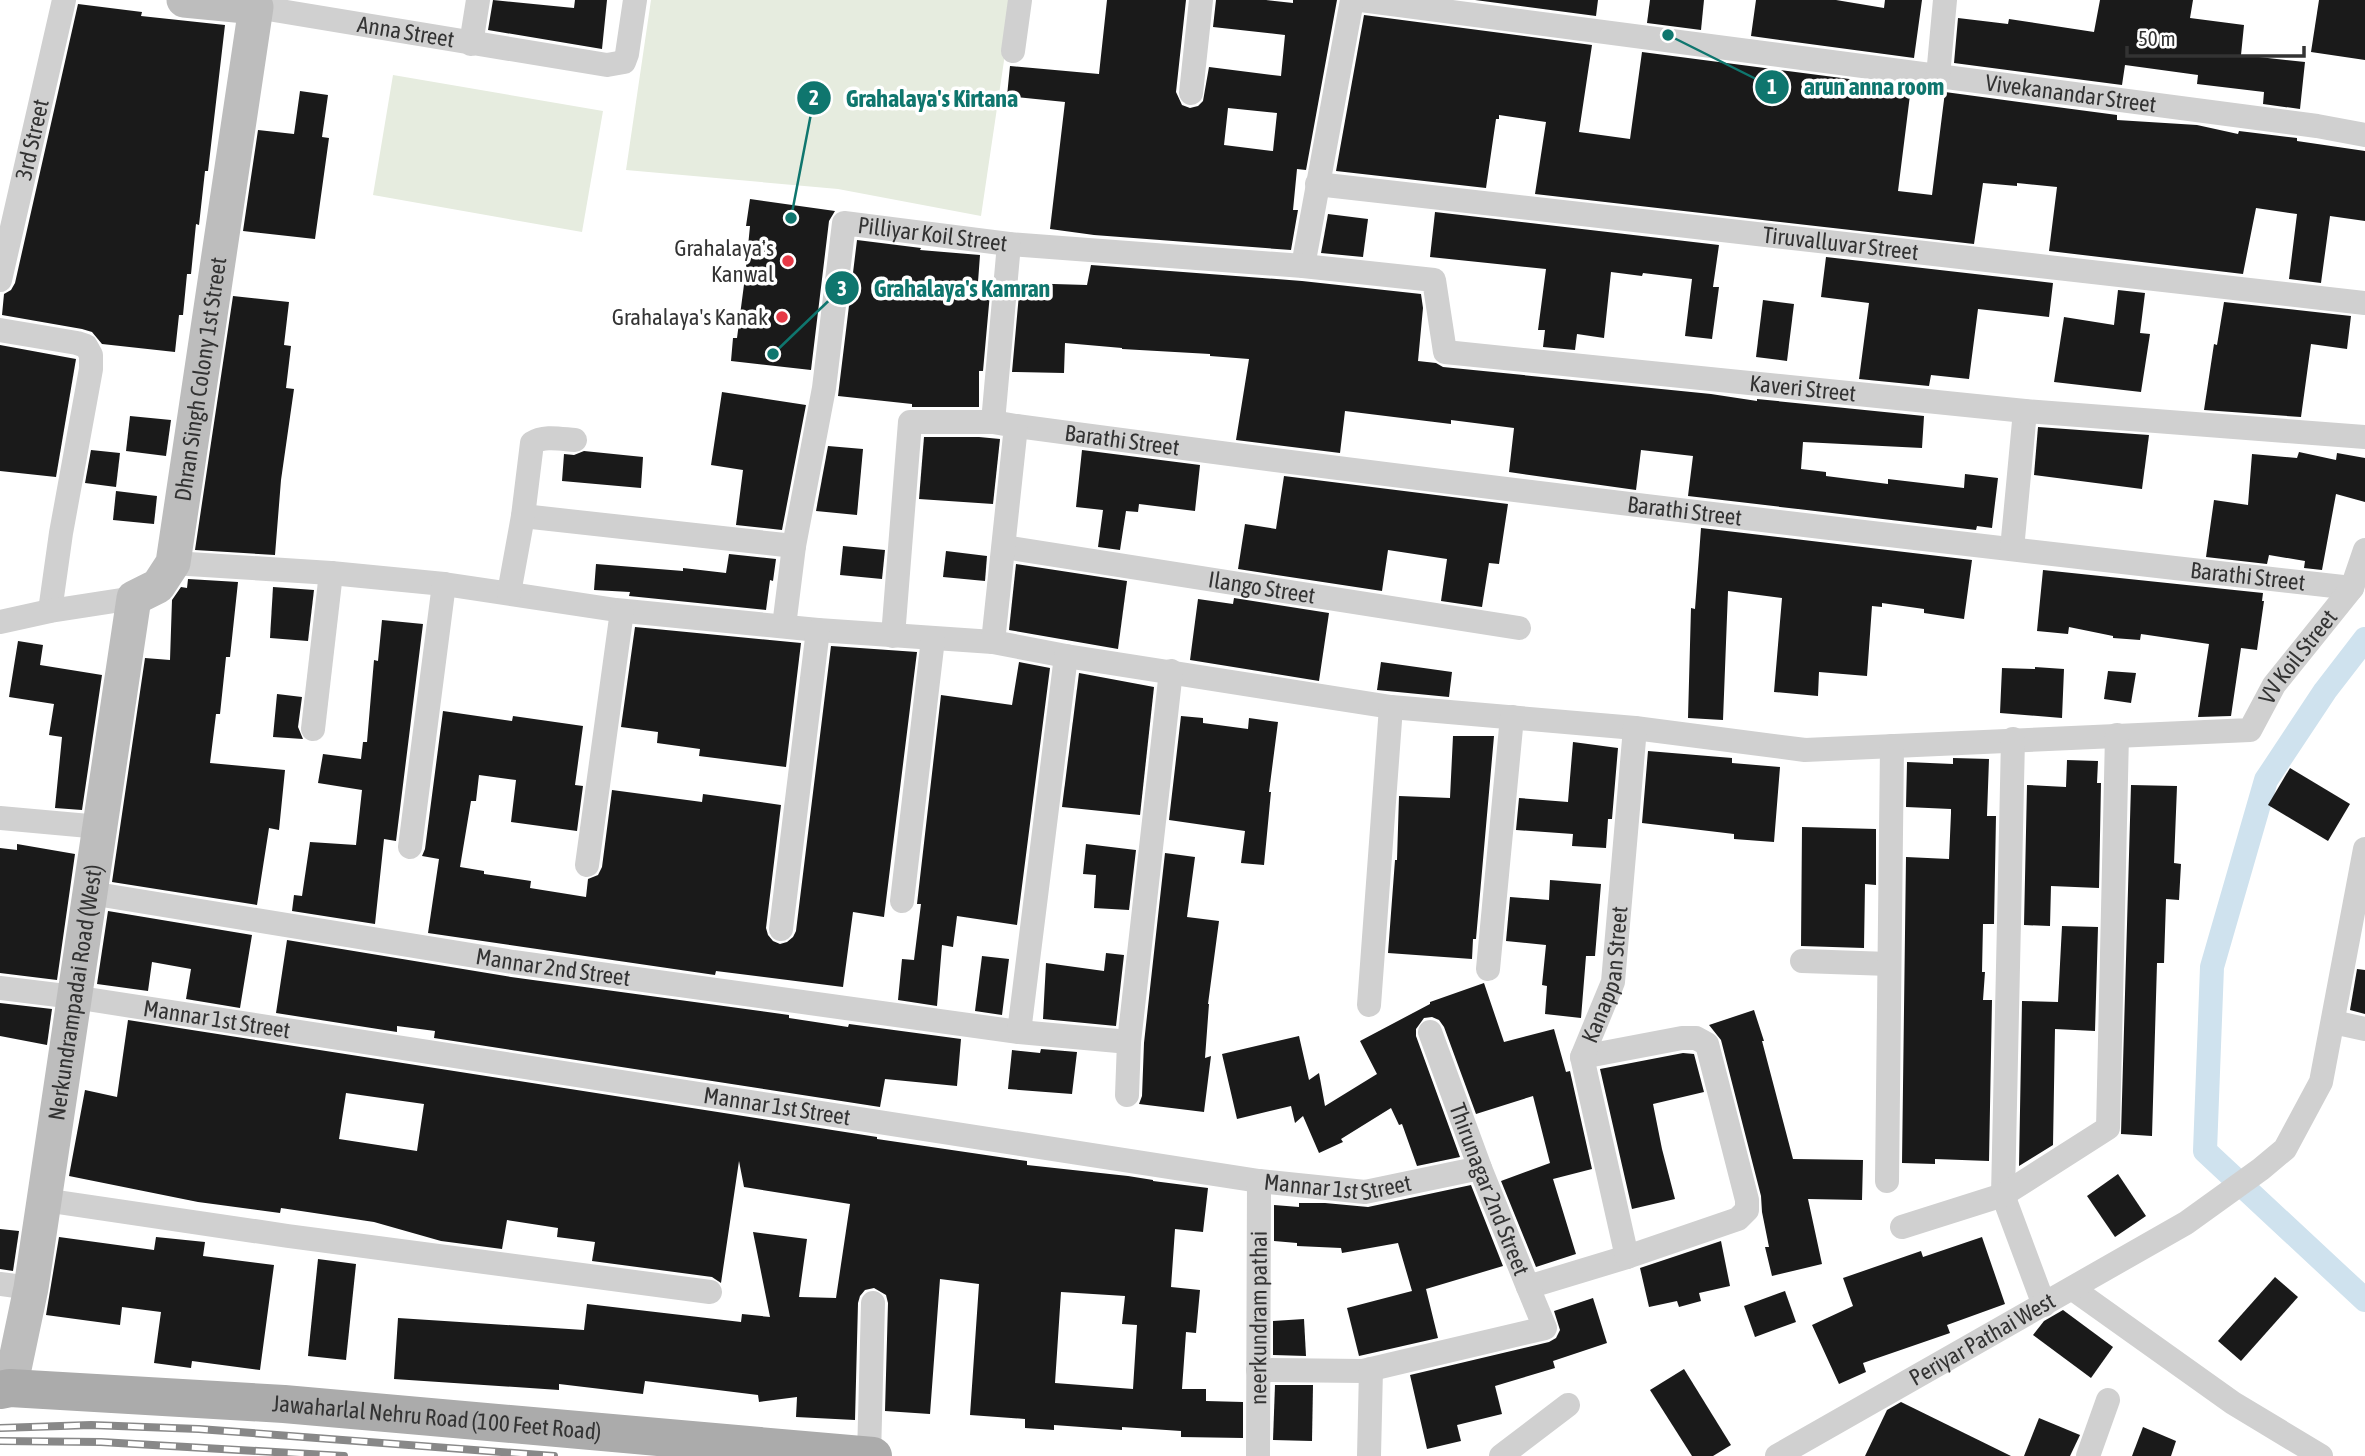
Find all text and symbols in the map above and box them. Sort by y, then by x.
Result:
street label: Anna Street [355,11,456,53]
scale bar [2127,14,2304,58]
text: 50 m [2138,26,2176,50]
callout: arun anna room [1754,64,1958,109]
street label: Vivekanandar Street [1984,69,2158,118]
text: arun anna room [1804,73,1944,100]
text: 1 [1767,74,1777,98]
callout: Grahalaya's Kirtana [796,76,1032,121]
text: 2 [809,85,819,109]
text: Grahalaya's Kirtana [846,85,1018,112]
street label: 3rd Street [10,97,54,183]
street label: Pilliyar Koil Street [856,212,1009,257]
street label: Tiruvalluvar Street [1761,222,1920,265]
place label: Grahalaya's Kanwal [674,235,774,287]
marker: Grahalaya's Kanwal [780,253,796,269]
street label: Dhran Singh Colony 1st Street [169,255,232,503]
callout: Grahalaya's Kamran [825,266,1064,311]
text: Grahalaya's Kamran [874,275,1050,302]
text: 3 [837,276,847,300]
place label: Grahalaya's Kanak [612,304,768,330]
marker: Grahalaya's Kanak [774,309,790,325]
street label: Kaveri Street [1748,370,1857,407]
street label: Barathi Street [1063,420,1181,461]
street label: Barathi Street [1626,491,1743,531]
street label: Barathi Street [2189,557,2307,596]
street label: Ilango Street [1207,566,1317,609]
street label: VV Koil Street [2253,604,2342,708]
street label: Nerkundrampadai Road (West) [43,863,107,1122]
street label: Kanappan Street [1576,905,1633,1047]
street label: Mannar 2nd Street [474,943,632,991]
street label: Mannar 1st Street [141,995,292,1043]
street label: Mannar 1st Street [702,1082,852,1130]
street label: Thirunagar 2nd Street [1444,1100,1535,1279]
street label: Mannar 1st Street [1263,1169,1414,1205]
street label: neerkundram pathai [1245,1231,1272,1405]
street label: Periyar Pathai West [1905,1288,2059,1391]
street label: Jawaharlal Nehru Road (100 Feet Road) [271,1390,602,1445]

